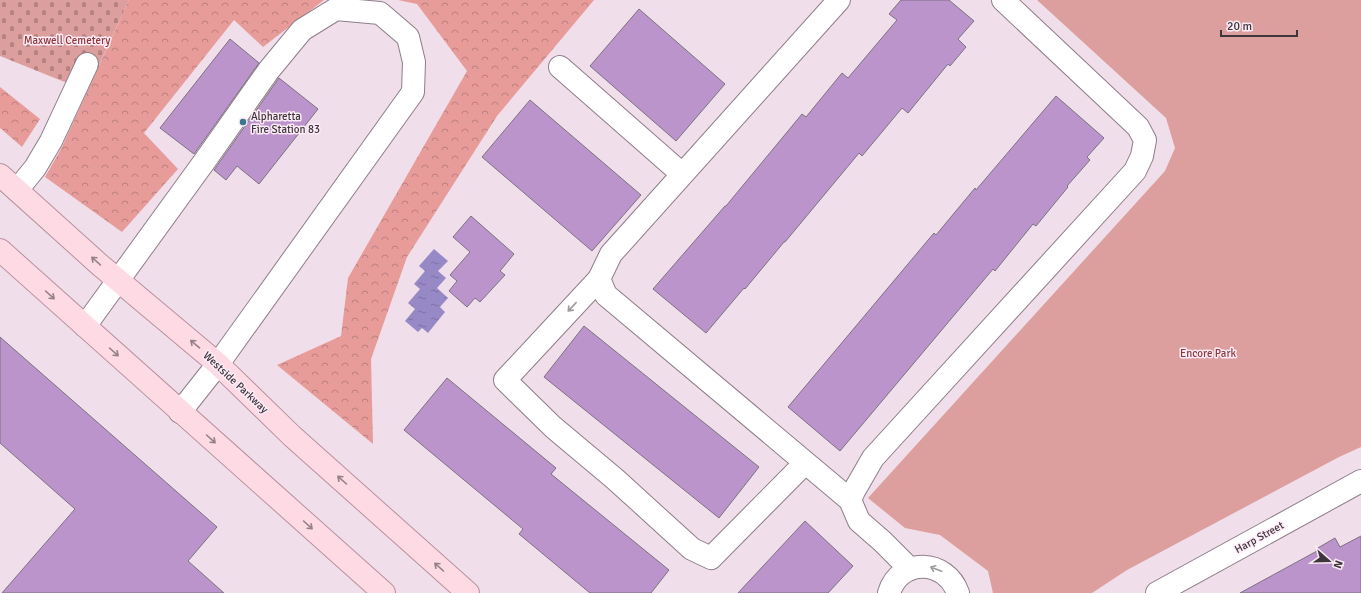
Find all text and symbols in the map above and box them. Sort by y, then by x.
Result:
scale bar [1221,12,1297,38]
text: 20 m [1227,19,1252,34]
park label: Maxwell Cemetery [24,34,111,47]
place label: Alpharetta Fire Station 83 [251,110,320,136]
marker: Alpharetta Fire Station 83 [238,117,248,127]
one-way arrow [91,256,101,266]
one-way arrow [45,290,55,299]
one-way arrow [568,302,577,312]
one-way arrow [190,340,201,349]
one-way arrow [108,347,118,356]
park label: Encore Park [1180,347,1236,360]
street label: Westside Parkway [200,349,272,416]
one-way arrow [205,434,216,443]
one-way arrow [337,476,347,485]
street label: Harp Street [1232,519,1286,556]
one-way arrow [302,520,312,529]
north arrow [1309,541,1349,581]
text: N [1331,558,1345,570]
one-way arrow [434,562,444,572]
one-way arrow [930,565,942,573]

